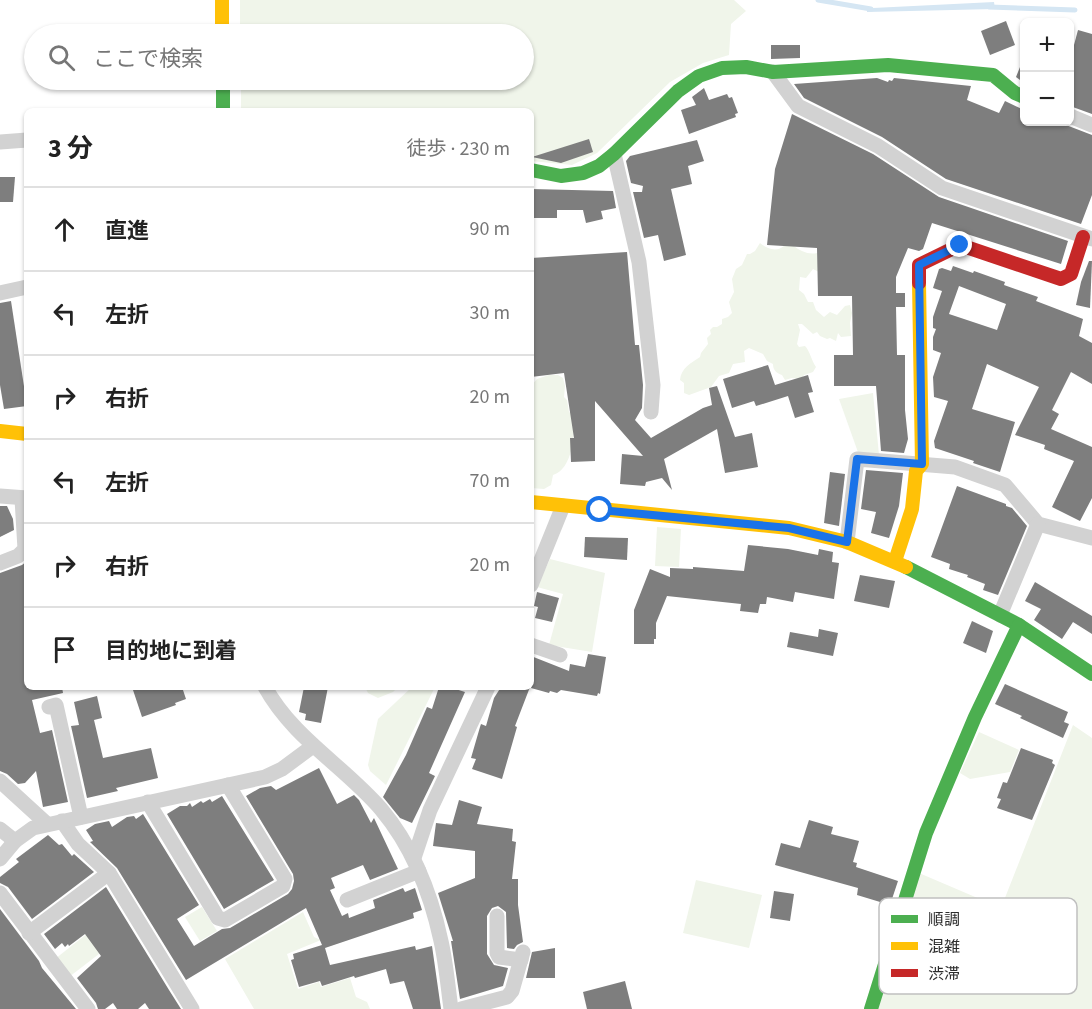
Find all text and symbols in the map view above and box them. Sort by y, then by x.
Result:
map controls [1020,18,1074,126]
button: + [1020,18,1074,72]
search box [24,24,534,90]
icon: search [45,41,78,74]
text: ここで検索 [93,43,203,75]
button: − [1020,72,1074,126]
text: 3 分 [48,130,93,167]
text: 徒歩 · 230 m [407,135,510,163]
icon: ahead [48,213,81,246]
text: 直進 [105,215,149,247]
text: 90 m [470,215,510,243]
route end [946,231,972,257]
icon: left [48,297,81,330]
text: 左折 [105,299,149,331]
text: 30 m [470,299,510,327]
icon: right [48,381,81,414]
text: 右折 [105,383,149,415]
text: 20 m [470,383,510,411]
icon: left [48,465,81,498]
text: 左折 [105,467,149,499]
text: 70 m [470,467,510,495]
route start [586,496,612,522]
icon: right [48,549,81,582]
text: 右折 [105,551,149,583]
text: 20 m [470,551,510,579]
icon: arrive [48,633,81,666]
text: 目的地に到着 [105,635,237,667]
legend [879,898,1077,994]
text: 順調 [928,909,960,931]
text: 混雑 [928,936,960,958]
text: 渋滞 [928,963,960,985]

